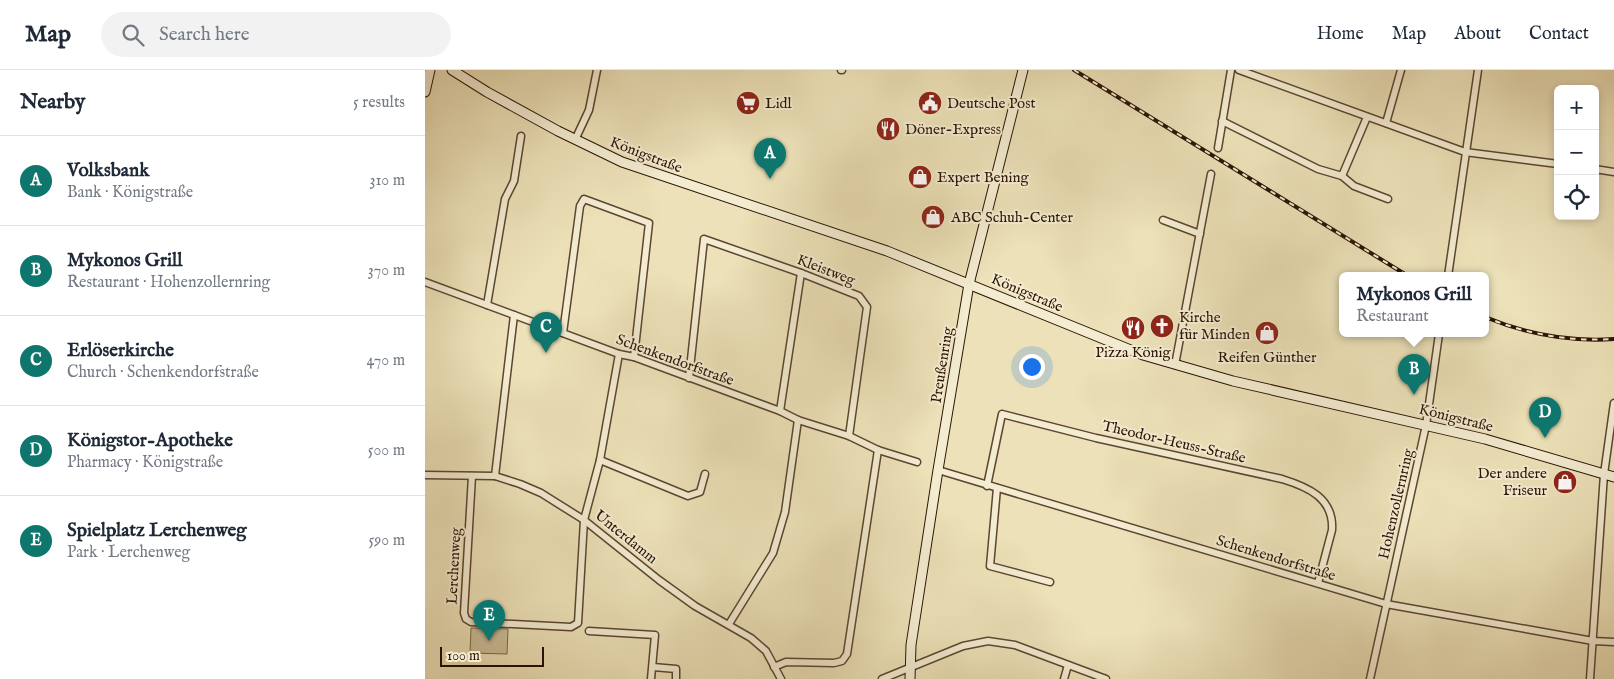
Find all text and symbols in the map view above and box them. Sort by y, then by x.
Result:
search box [101,12,451,57]
text: Map [25,19,71,50]
icon: search [119,21,147,49]
text: Search here [159,23,250,47]
text: Home [1317,23,1364,46]
text: Map [1392,23,1426,46]
text: About [1454,23,1501,46]
text: Contact [1529,23,1589,46]
map controls [1554,85,1599,220]
button: + [1554,85,1599,130]
text: Nearby [20,89,85,116]
supermarket icon: Lidl [735,90,761,116]
public building icon: Deutsche Post [917,90,943,116]
text: 5 results [353,93,405,113]
place label: Lidl [765,94,793,113]
place label: Deutsche Post [947,94,1036,113]
restaurant icon: Döner-Express [875,116,901,142]
place label: Döner-Express [905,120,1001,139]
button: − [1554,130,1599,175]
street label: Königstraße [607,133,685,178]
pin: A [754,138,786,179]
text: Volksbank [67,159,149,183]
shop icon: Expert Bening [907,164,933,190]
place label: Expert Bening [937,168,1029,187]
text: A [31,171,41,191]
text: 310 m [369,171,405,191]
button: locate [1554,175,1599,220]
text: Bank · Königstraße [67,183,193,203]
shop icon: ABC Schuh-Center [920,204,946,230]
place label: ABC Schuh-Center [950,208,1073,227]
text: Mykonos Grill [67,249,182,273]
street label: Kleistweg [794,250,859,290]
text: B [31,261,41,281]
text: 370 m [368,261,405,281]
street label: Königstraße [988,269,1066,317]
popup [1339,272,1489,337]
text: Restaurant · Hohenzollernring [67,273,270,293]
text: Mykonos Grill [1356,283,1472,307]
text: Restaurant [1356,307,1429,327]
place label: Kirche für Minden [1179,308,1250,344]
pin: C [530,312,562,353]
church icon: Kirche für Minden [1149,313,1175,339]
restaurant icon: Pizza König [1120,315,1146,341]
shop icon: Reifen Günther [1254,320,1280,346]
street label: Preußenring [927,325,958,405]
street label: Schenkendorfstraße [614,330,737,390]
text: Erlöserkirche [67,339,174,363]
place label: Pizza König [1095,343,1172,362]
place label: Reifen Günther [1218,348,1317,367]
text: C [30,351,42,371]
text: 470 m [366,351,405,371]
your location [1019,354,1045,380]
pin: B [1398,354,1430,395]
text: Church · Schenkendorfstraße [67,363,259,383]
pin: D [1529,397,1561,438]
street label: Königstraße [1417,400,1495,436]
street label: Theodor-Heuss-Straße [1100,416,1248,468]
text: Königstor-Apotheke [67,429,233,453]
text: D [30,441,42,461]
text: 500 m [368,441,405,461]
street label: Hohenzollernring [1374,446,1418,561]
text: Pharmacy · Königstraße [67,453,223,473]
place label: Der andere Friseur [1478,464,1547,500]
shop icon: Der andere Friseur [1552,469,1578,495]
street label: Unterdamm [591,506,662,568]
text: Spielplatz Lerchenweg [67,519,247,543]
street label: Lerchenweg [442,526,466,605]
text: E [30,531,42,551]
text: 590 m [369,531,405,551]
street label: Schenkendorfstraße [1214,531,1338,585]
text: Park · Lerchenweg [67,543,190,563]
pin: E [473,600,505,641]
scale bar [440,644,544,667]
text: 100 m [447,647,480,665]

